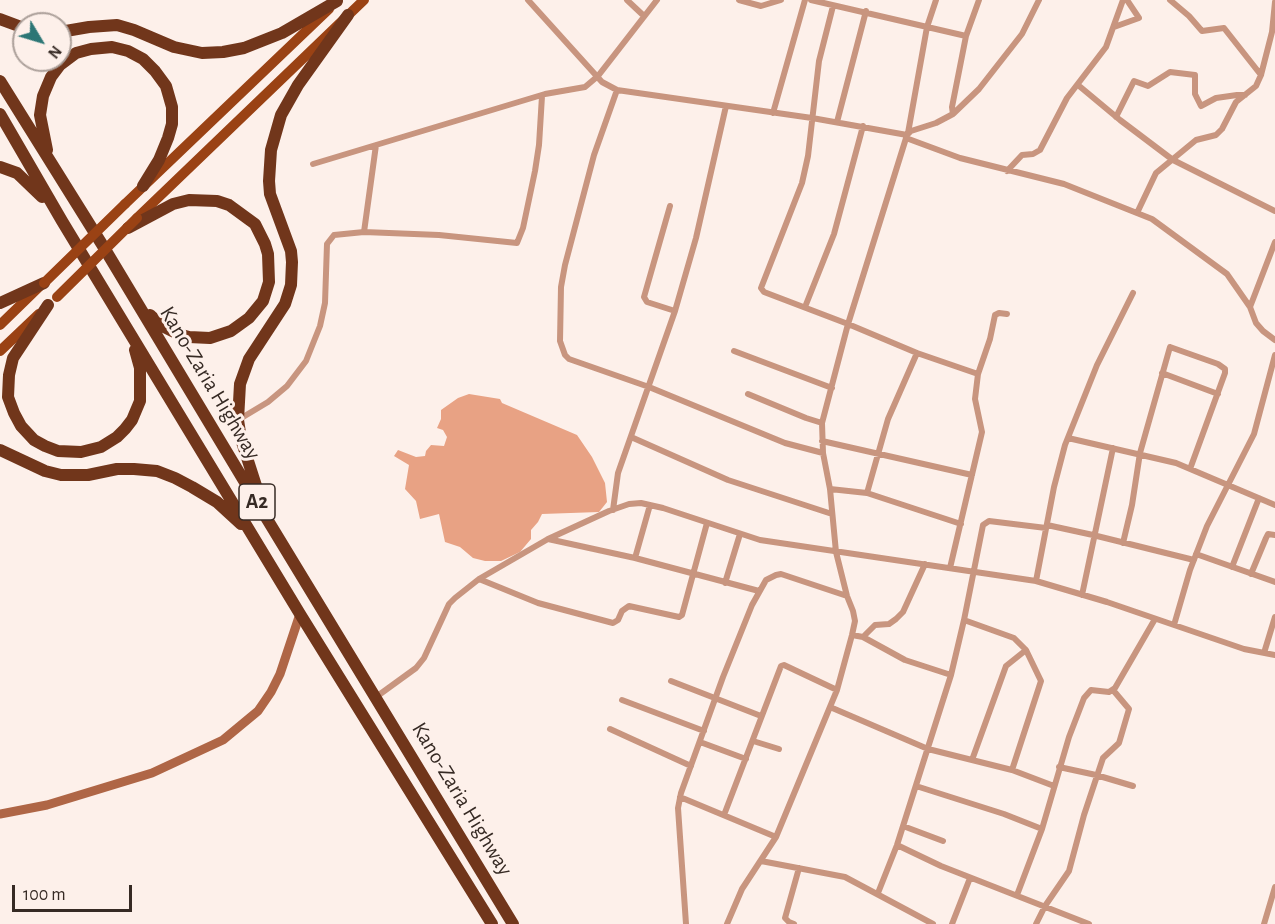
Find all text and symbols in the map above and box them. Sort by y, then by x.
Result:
north arrow [12,12,72,72]
text: N [45,43,64,61]
street label: Kano-Zaria Highway [154,301,266,465]
road number: A2 [239,484,275,520]
street label: Kano-Zaria Highway [406,717,518,881]
scale bar [15,873,135,911]
text: 100 m [23,886,66,904]

